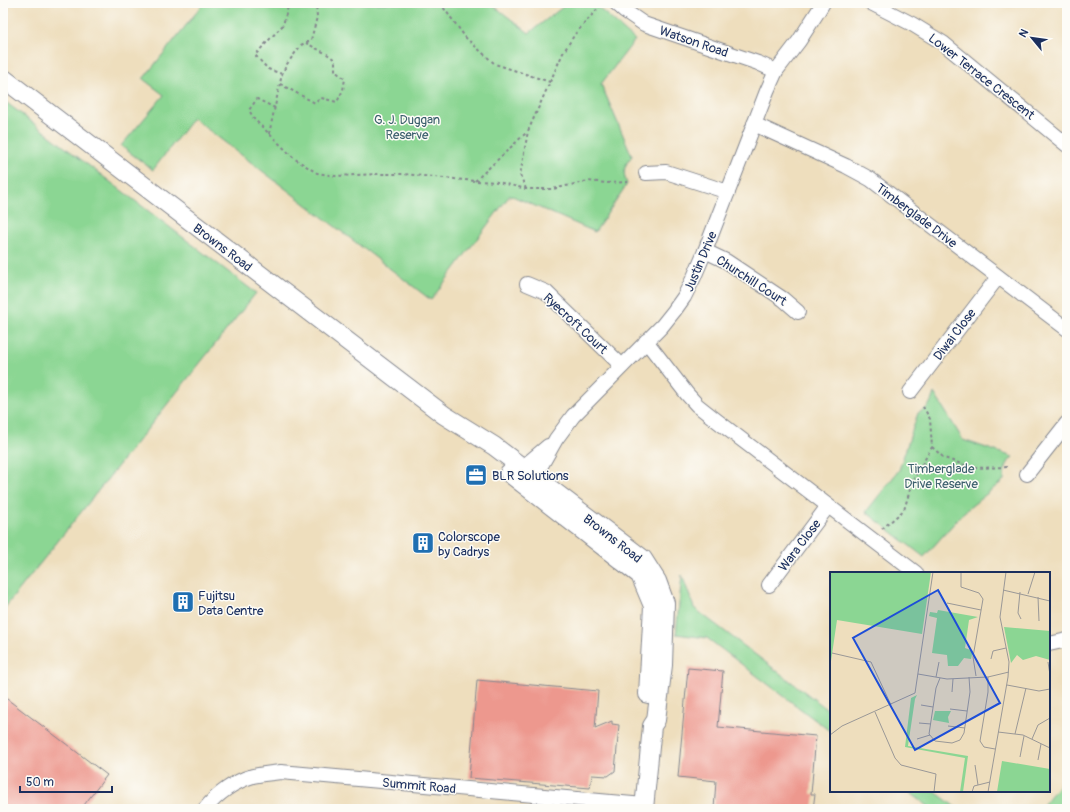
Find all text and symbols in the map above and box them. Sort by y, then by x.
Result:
north arrow [1012,18,1052,58]
street label: Watson Road [657,23,730,61]
text: N [1016,26,1031,40]
street label: Lower Terrace Crescent [925,30,1038,124]
park label: G. J. Duggan Reserve [374,112,440,143]
street label: Timberglade Drive [873,180,961,252]
street label: Browns Road [190,220,255,275]
street label: Justin Drive [681,228,721,294]
street label: Churchill Court [713,252,790,310]
street label: Ryecroft Court [540,290,611,358]
street label: Diwai Close [930,305,980,364]
park label: Timberglade Drive Reserve [904,461,978,492]
office icon: BLR Solutions [463,462,489,488]
place label: BLR Solutions [492,468,569,484]
street label: Browns Road [580,511,645,567]
street label: Wara Close [775,516,825,575]
place label: Colorscope by Cadrys [438,529,500,560]
building icon: Colorscope by Cadrys [410,530,436,556]
inset map [830,572,1050,792]
place label: Fujitsu Data Centre [198,588,264,619]
building icon: Fujitsu Data Centre [170,589,196,615]
scale bar [20,768,112,794]
text: 50 m [26,775,54,790]
street label: Summit Road [381,775,457,797]

